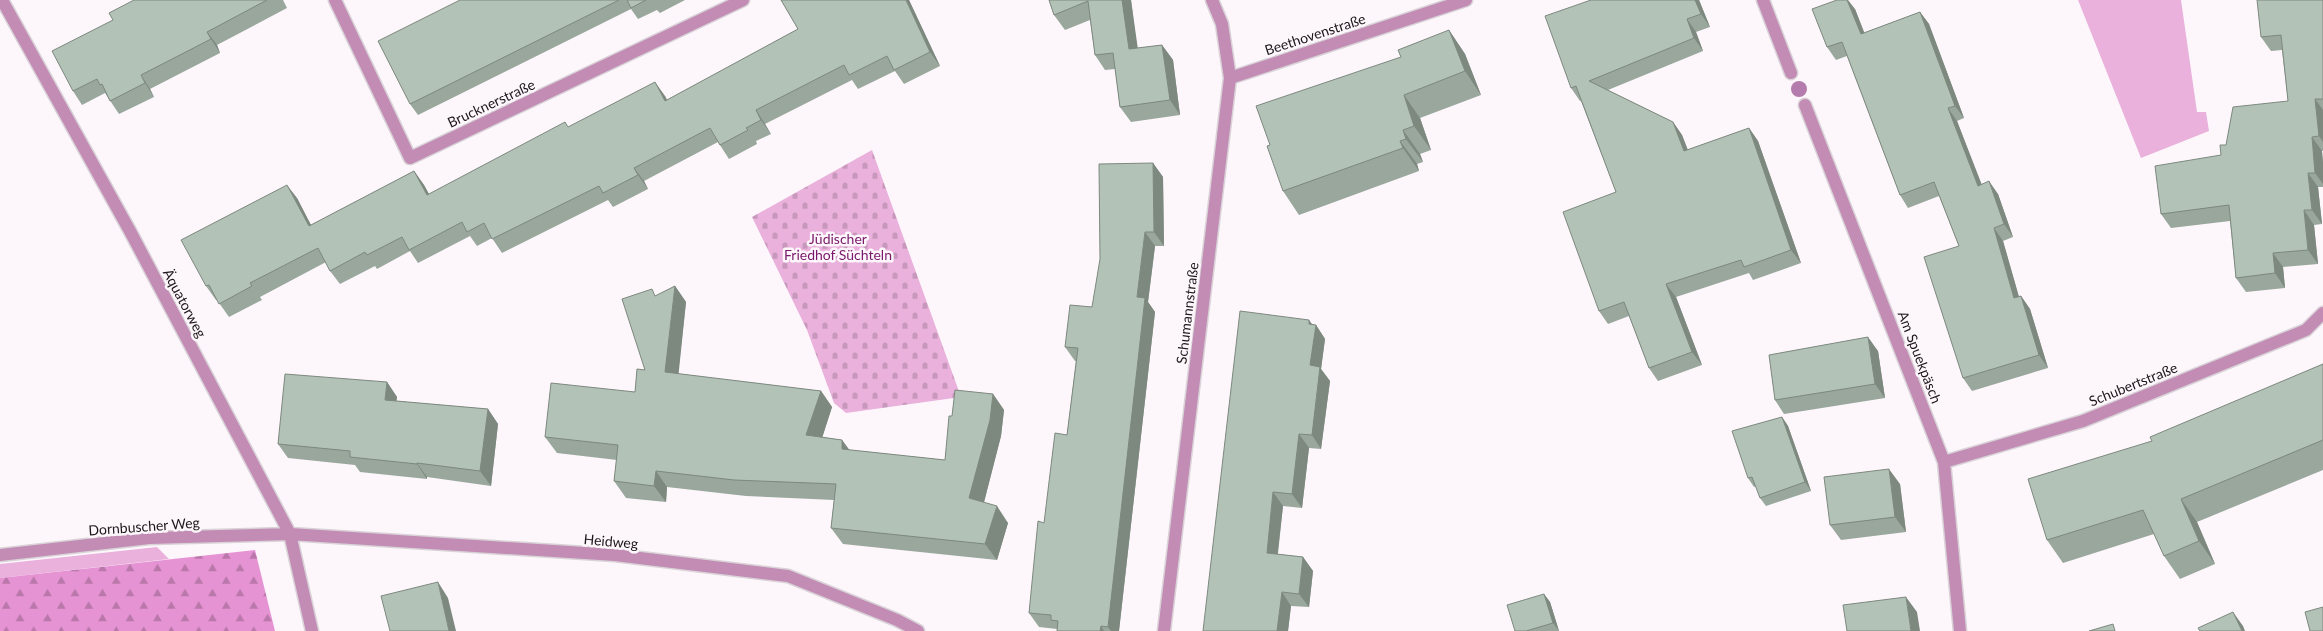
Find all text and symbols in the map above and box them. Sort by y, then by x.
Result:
street label: Beethovenstraße [1262,10,1368,58]
street label: Brucknerstraße [445,75,537,131]
park label: Jüdischer Friedhof Süchteln [784,230,892,263]
street label: Schumannstraße [1172,261,1202,365]
street label: Äquatorweg [160,266,210,340]
street label: Am Spuekpäsch [1895,308,1945,406]
street label: Schubertstraße [2086,359,2180,409]
street label: Dornbuscher Weg [88,514,200,538]
street label: Heidweg [583,530,639,552]

